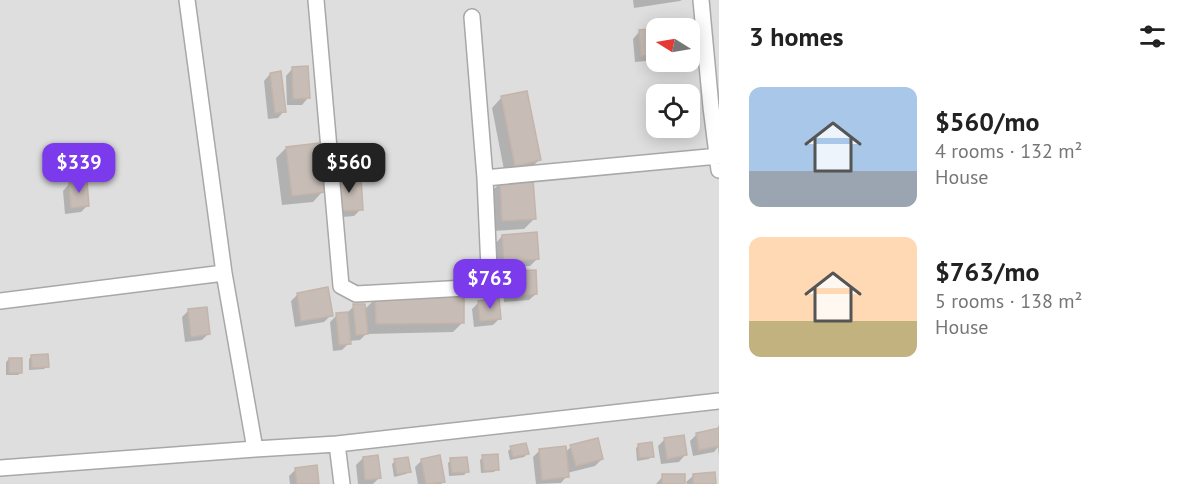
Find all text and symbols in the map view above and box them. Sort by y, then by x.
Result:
north arrow [646,18,700,72]
map controls [646,18,700,138]
text: 3 homes [749,20,844,53]
icon: filters [1136,20,1169,53]
button: locate [646,84,700,138]
text: $560/mo [935,105,1039,138]
icon: home [797,111,869,183]
text: 4 rooms · 132 m² [935,138,1082,164]
pin: $339 [43,143,115,194]
pin: $560 [313,143,385,194]
text: $339 [56,149,102,175]
text: $560 [326,149,372,175]
text: House [935,164,989,190]
text: $763/mo [935,255,1039,288]
pin: $763 [454,259,526,310]
icon: home [797,261,869,333]
text: $763 [467,265,513,291]
text: 5 rooms · 138 m² [935,288,1082,314]
text: House [935,314,989,340]

